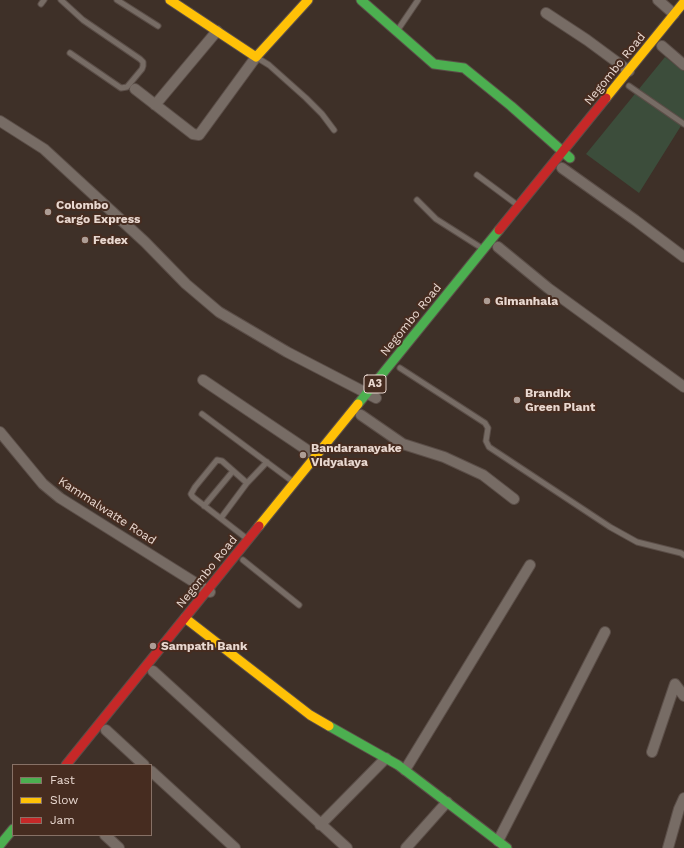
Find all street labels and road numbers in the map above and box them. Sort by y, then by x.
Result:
street label: Negombo Road [581,30,649,108]
street label: Negombo Road [377,281,445,359]
road number: A3 [364,375,386,393]
street label: Kammalwatte Road [55,474,159,548]
street label: Negombo Road [173,533,241,611]

